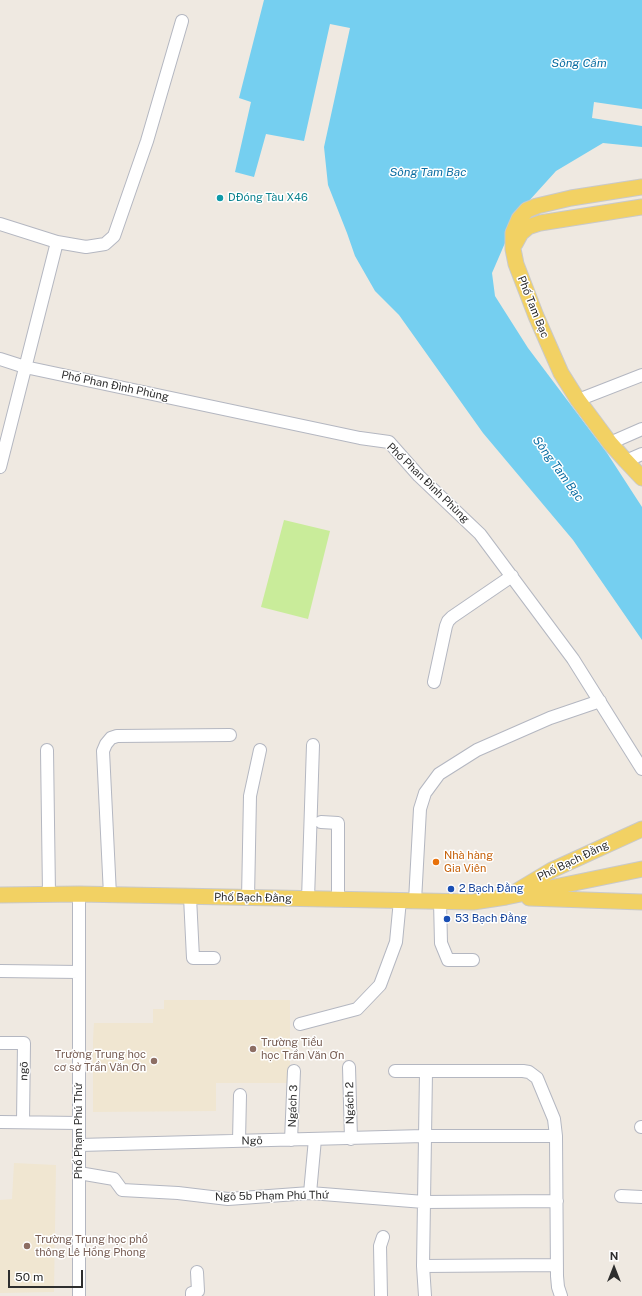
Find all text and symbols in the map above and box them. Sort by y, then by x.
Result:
water label: Sông Cấm [551,56,607,70]
water label: Sông Tam Bạc [389,165,467,179]
place label: DĐóng Tàu X46 [228,191,308,205]
marker: DĐóng Tàu X46 [215,193,225,203]
street label: Phố Tam Bạc [515,274,551,340]
street label: Phố Phan Đình Phùng [60,368,170,404]
water label: Sông Tam Bạc [530,434,586,504]
street label: Phố Phan Đình Phùng [384,440,472,526]
street label: Phố Bạch Đằng [535,838,611,884]
place label: Nhà hàng Gia Viên [444,849,493,875]
marker: Nhà hàng Gia Viên [431,857,441,867]
place label: 2 Bạch Đằng [459,882,524,896]
marker: 2 Bạch Đằng [446,884,456,894]
street label: Phố Bạch Đằng [214,891,292,905]
place label: 53 Bạch Đằng [455,912,527,926]
marker: 53 Bạch Đằng [442,914,452,924]
place label: Trường Tiểu học Trần Văn Ơn [261,1036,344,1062]
marker: Trường Tiểu học Trần Văn Ơn [248,1044,258,1054]
place label: Trường Trung học cơ sở Trần Văn Ơn [54,1048,146,1074]
marker: Trường Trung học cơ sở Trần Văn Ơn [149,1056,159,1066]
street label: ngõ [17,1061,31,1081]
street label: Ngách 2 [343,1082,357,1124]
street label: Phố Phạm Phú Thứ [72,1083,86,1179]
street label: Ngách 3 [286,1084,300,1128]
street label: Ngõ [241,1134,263,1148]
street label: Ngõ 5b Phạm Phú Thứ [215,1188,329,1204]
place label: Trường Trung học phổ thông Lê Hồng Phong [35,1233,148,1259]
marker: Trường Trung học phổ thông Lê Hồng Phong [22,1241,32,1251]
north arrow [594,1248,634,1288]
text: N [610,1250,618,1262]
scale bar [10,1262,85,1288]
text: 50 m [15,1270,43,1284]

